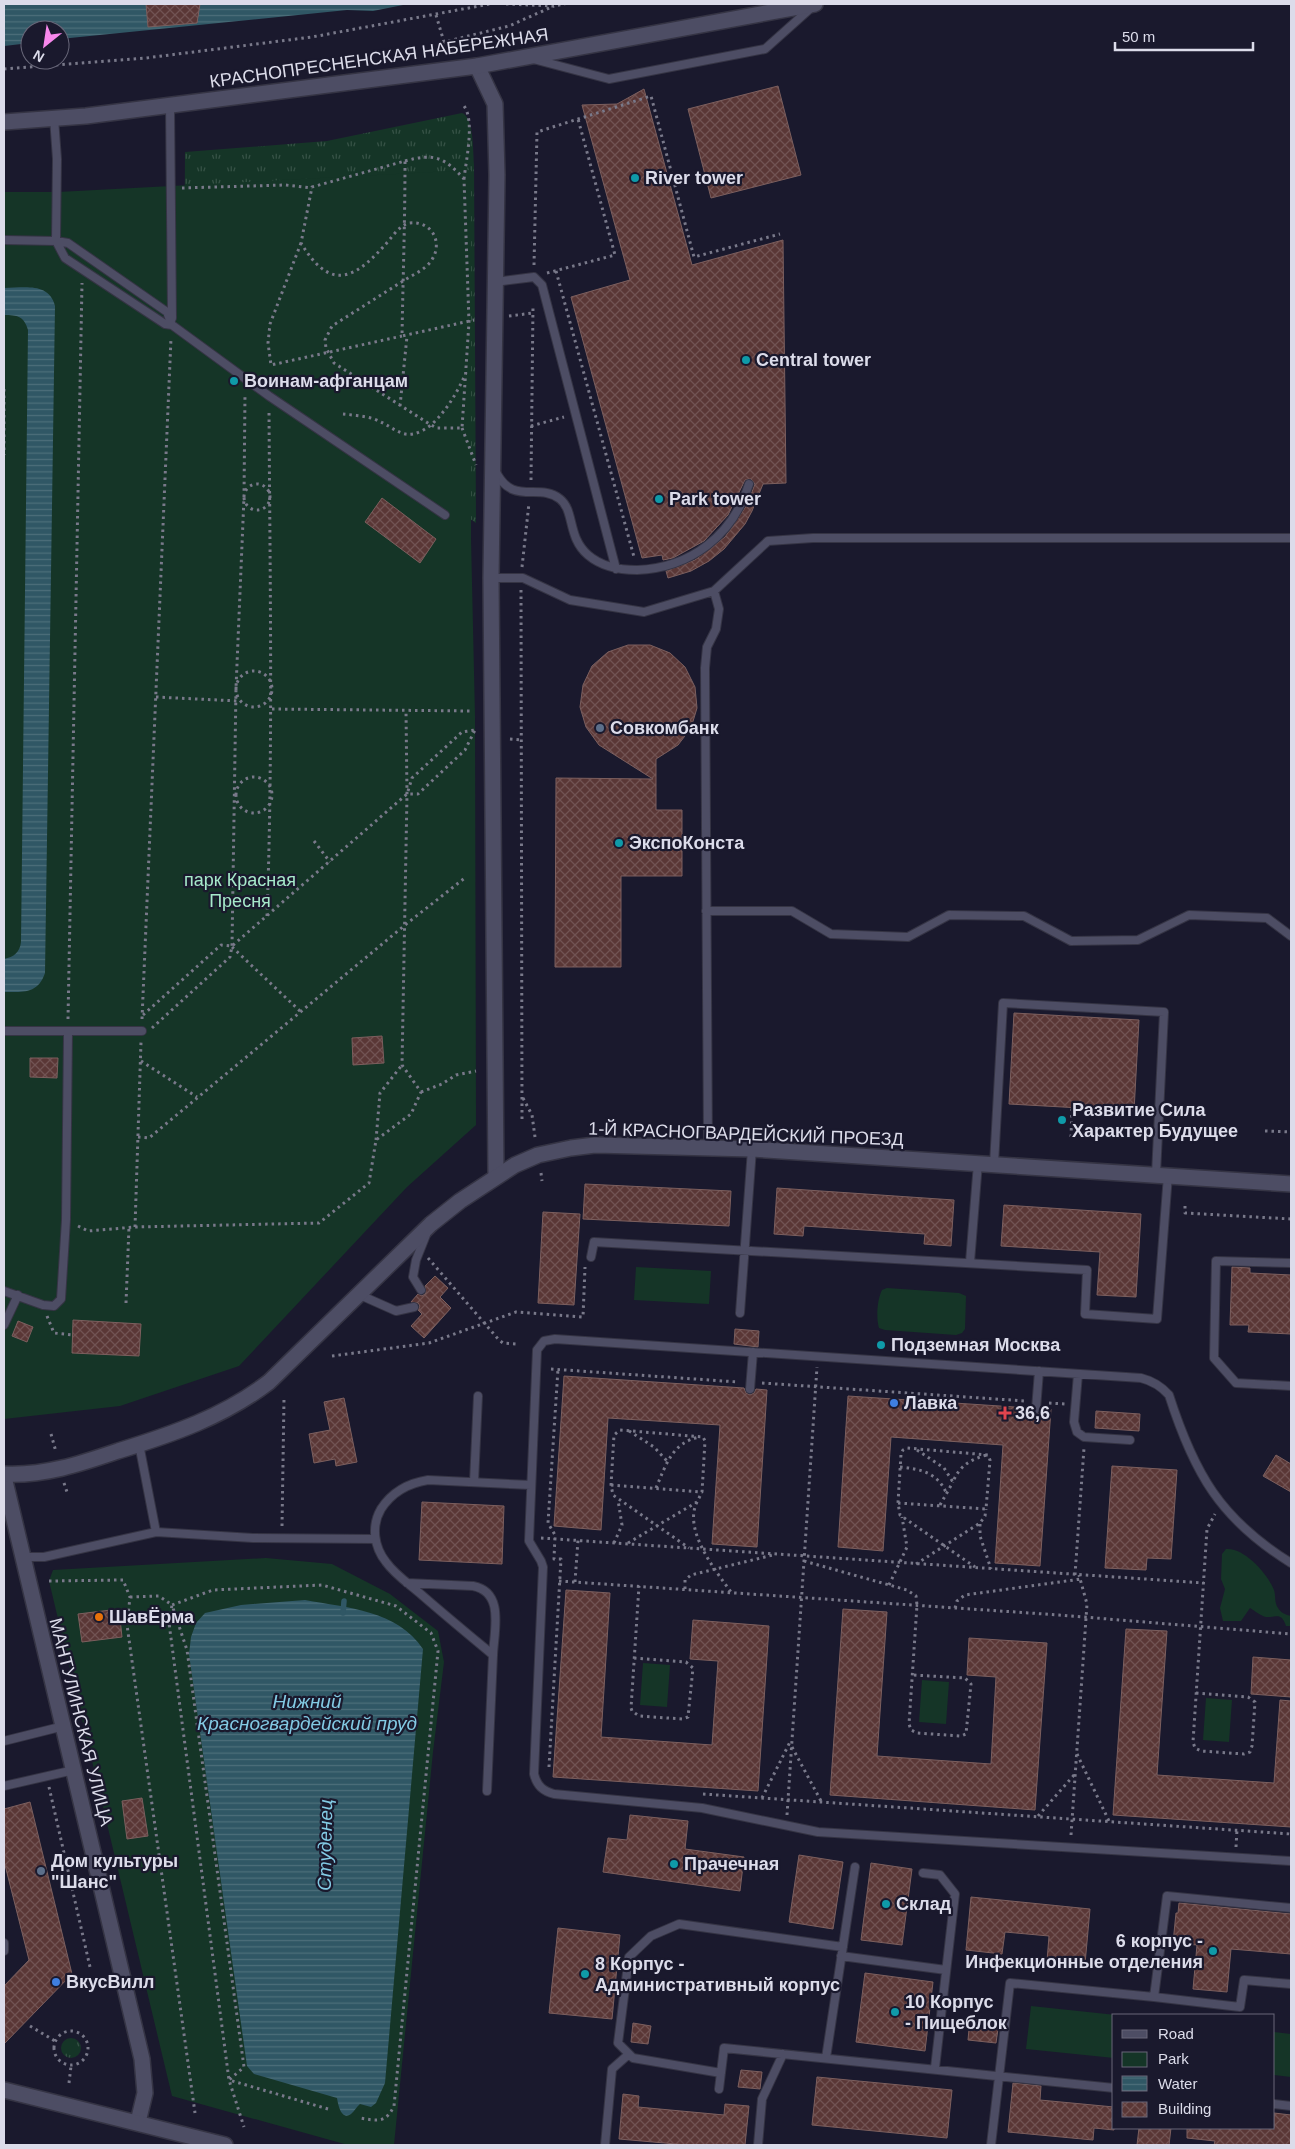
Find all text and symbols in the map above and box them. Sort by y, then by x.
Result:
north arrow [20,20,70,70]
scale bar [1115,20,1252,52]
street label: КРАСНОПРЕСНЕНСКАЯ НАБЕРЕЖНАЯ [208,24,550,92]
text: 50 m [1122,28,1155,45]
text: N [30,47,47,66]
place label: River tower [645,168,743,188]
marker: River tower [629,172,641,184]
place label: Central tower [756,350,871,370]
marker: Central tower [740,354,752,366]
place label: Воинам-афганцам [244,371,408,391]
marker: Воинам-афганцам [228,375,240,387]
place label: Park tower [669,489,761,509]
marker: Park tower [653,493,665,505]
place label: Совкомбанк [610,718,720,738]
marker: Совкомбанк [594,722,606,734]
place label: ЭкспоКонста [629,833,745,853]
marker: ЭкспоКонста [613,837,625,849]
park label: парк Красная Пресня [184,870,296,911]
place label: Развитие Сила Характер Будущее [1072,1100,1238,1141]
marker: Развитие Сила Характер Будущее [1056,1114,1068,1126]
street label: 1-Й КРАСНОГВАРДЕЙСКИЙ ПРОЕЗД [588,1118,904,1149]
place label: Подземная Москва [891,1335,1061,1355]
marker: Подземная Москва [875,1339,887,1351]
place label: Лавка [904,1393,958,1413]
marker: Лавка [888,1397,900,1409]
place label: 36,6 [1015,1403,1050,1423]
marker: 36,6 [999,1407,1011,1419]
place label: ШавЁрма [109,1607,195,1627]
marker: ШавЁрма [93,1611,105,1623]
street label: МАНТУЛИНСКАЯ УЛИЦА [45,1616,117,1828]
water label: Нижний Красногвардейский пруд [197,1691,417,1734]
water label: Студенец [314,1799,336,1891]
place label: Дом культуры "Шанс" [51,1851,178,1892]
place label: Прачечная [684,1854,779,1874]
marker: Прачечная [668,1858,680,1870]
marker: Дом культуры "Шанс" [35,1865,47,1877]
place label: Склад [896,1894,952,1914]
marker: Склад [880,1898,892,1910]
place label: 6 корпус - Инфекционные отделения [965,1931,1203,1972]
marker: 6 корпус - Инфекционные отделения [1207,1945,1219,1957]
place label: 8 Корпус - Административный корпус [595,1954,840,1995]
marker: 8 Корпус - Административный корпус [579,1968,591,1980]
place label: ВкусВилл [66,1972,155,1992]
marker: ВкусВилл [50,1976,62,1988]
place label: 10 Корпус - Пищеблок [905,1992,1008,2033]
marker: 10 Корпус - Пищеблок [889,2006,901,2018]
legend [1112,2014,1275,2129]
text: Road [1158,2025,1194,2042]
text: Park [1158,2050,1189,2067]
text: Water [1158,2075,1197,2092]
text: Building [1158,2100,1211,2117]

